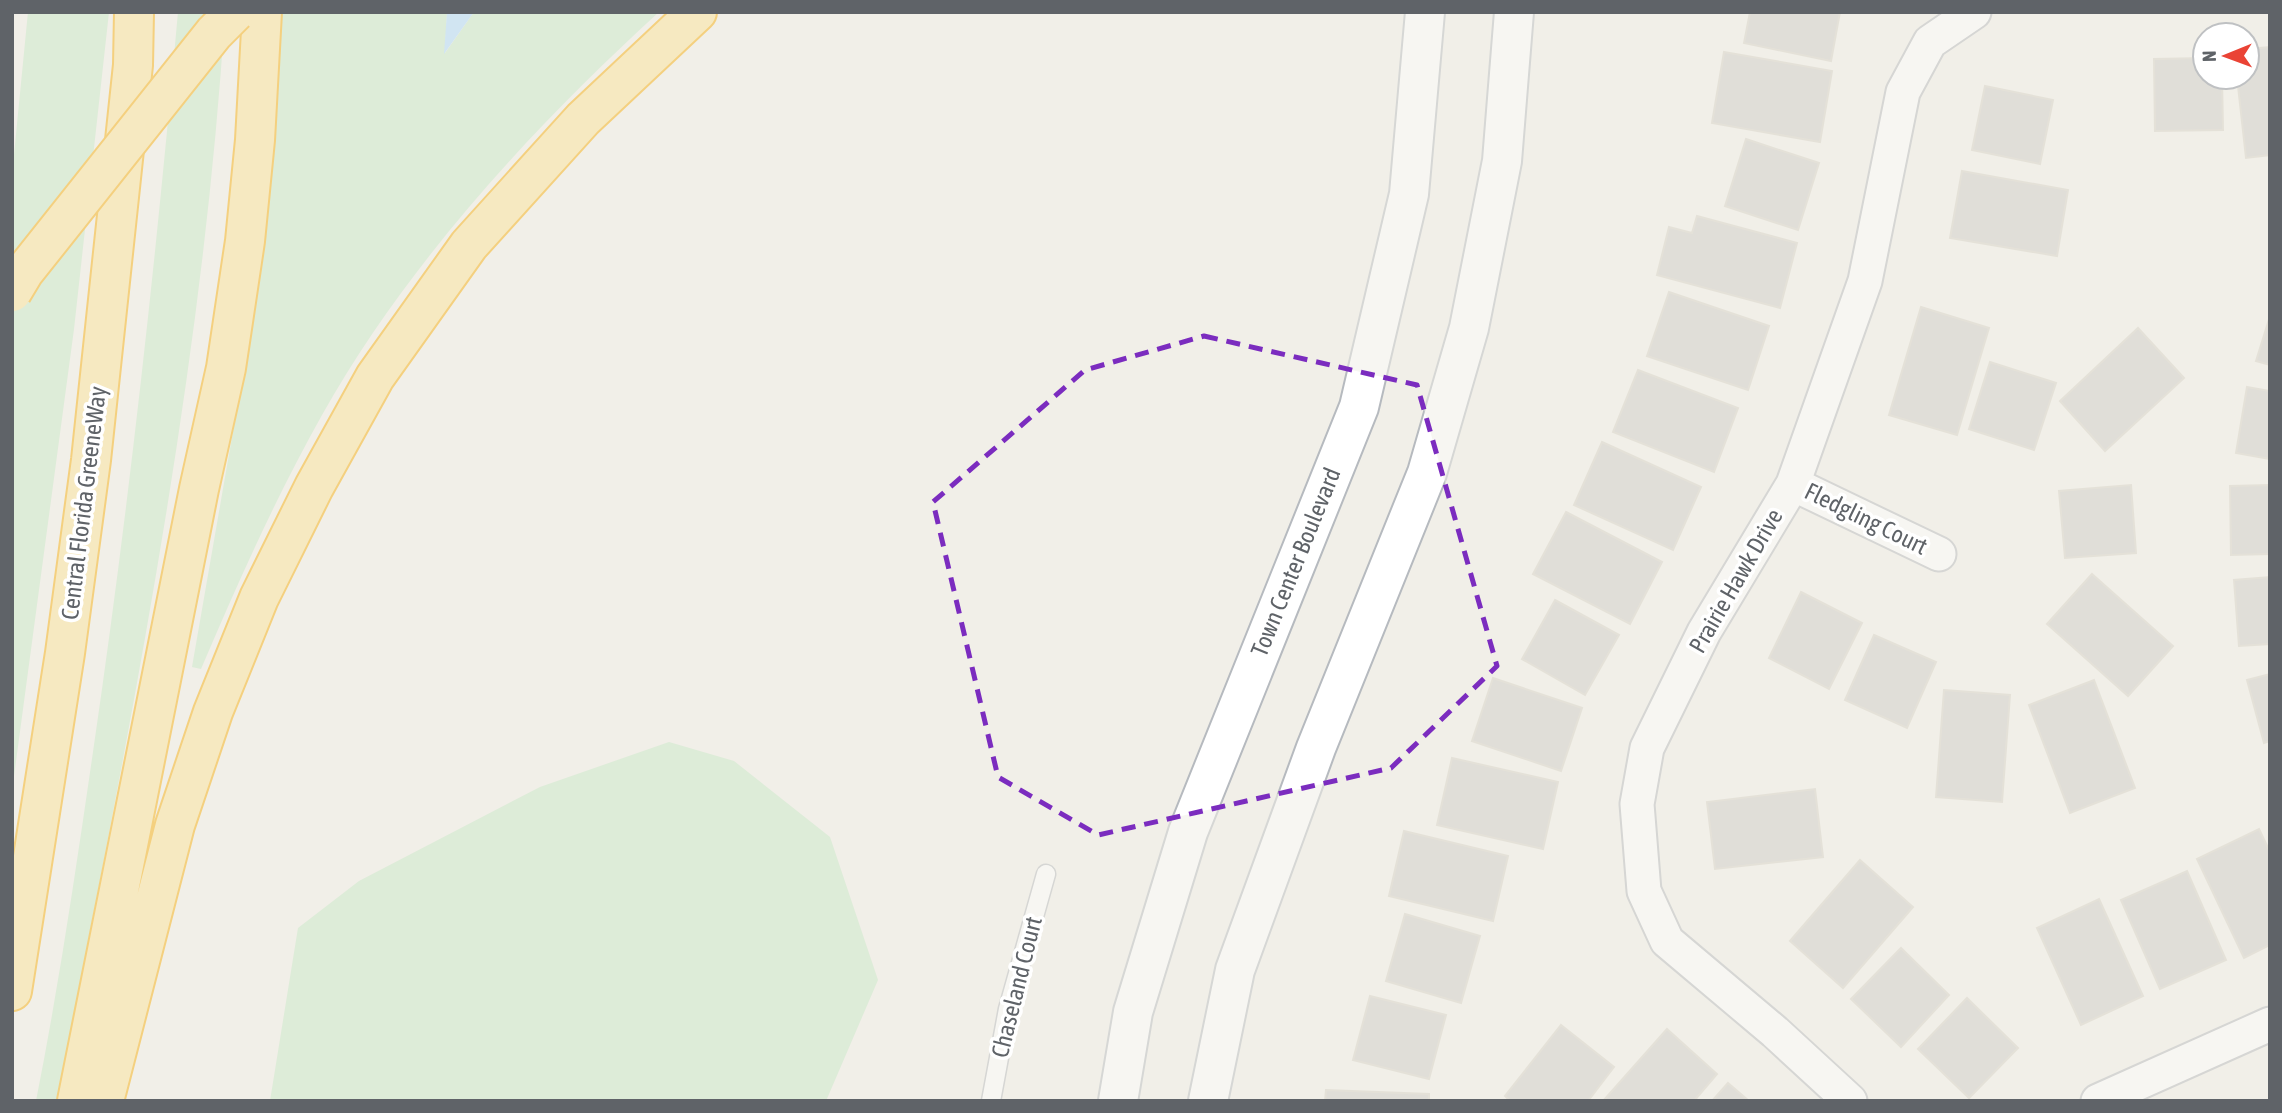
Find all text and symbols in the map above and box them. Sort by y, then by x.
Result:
north arrow [2191,21,2261,91]
text: N [2198,50,2220,62]
street label: Central Florida GreeneWay [56,385,111,621]
street label: Town Center Boulevard [1245,464,1346,660]
street label: Fledgling Court [1801,477,1932,560]
street label: Prairie Hawk Drive [1683,504,1788,658]
street label: Chaseland Court [986,914,1047,1060]

